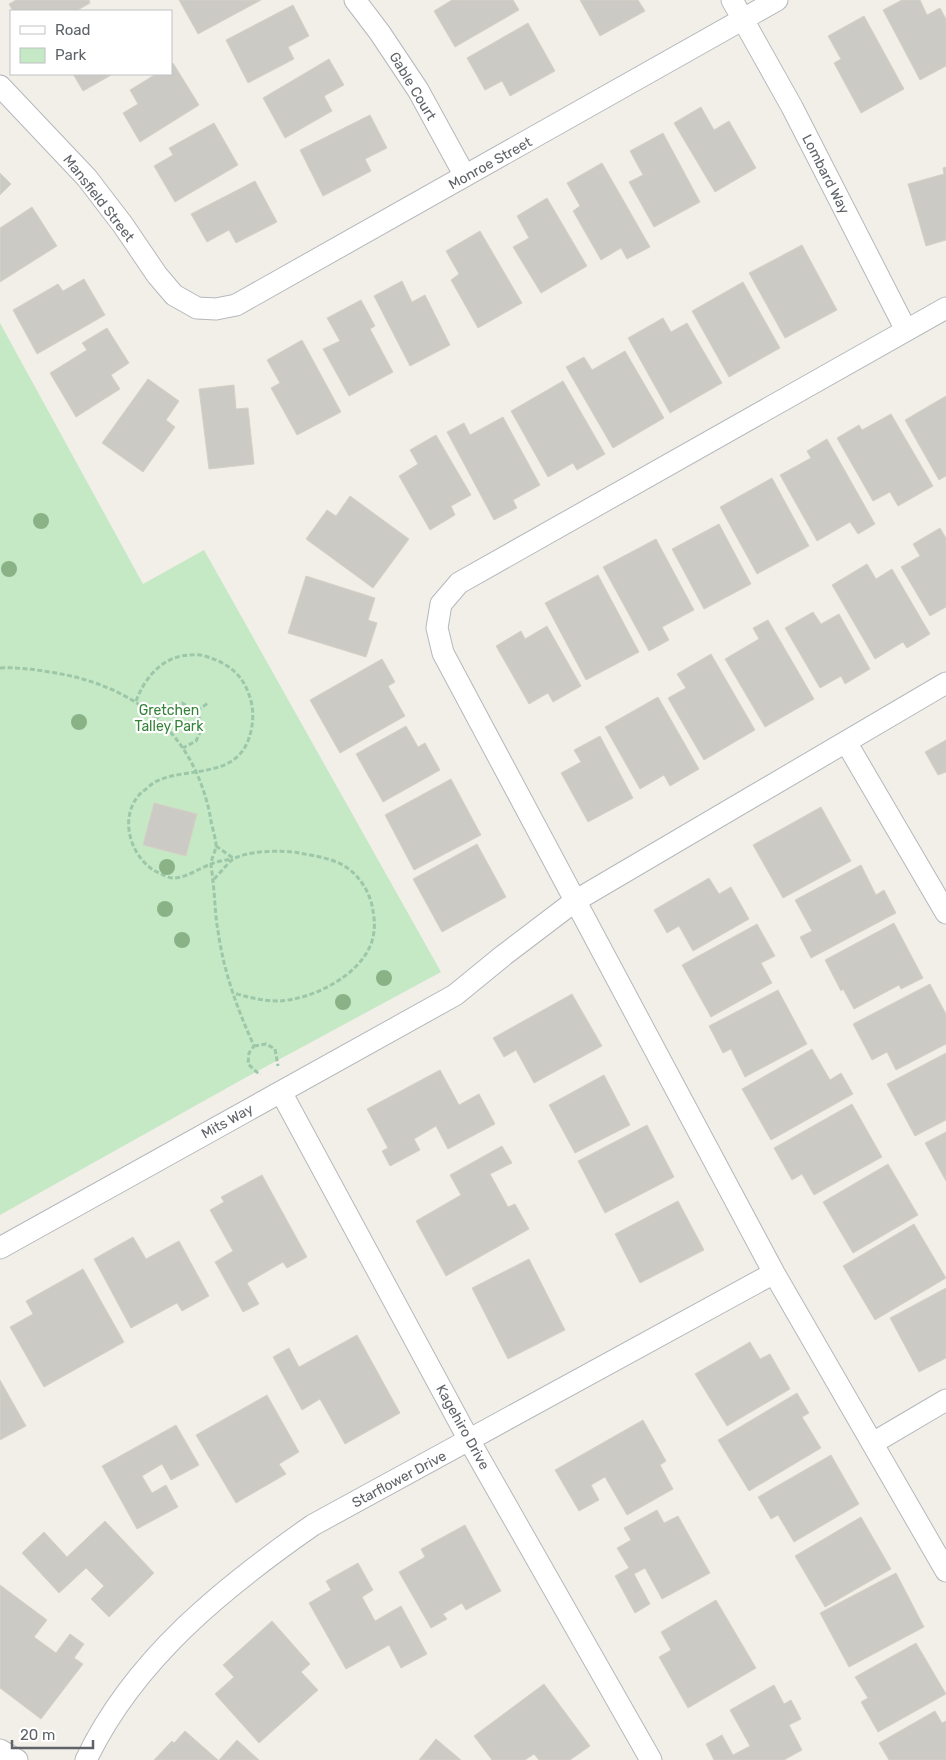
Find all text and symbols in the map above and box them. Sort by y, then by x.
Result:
legend [10,10,172,75]
text: Road [55,21,91,39]
text: Park [55,46,86,64]
street label: Gable Court [385,49,440,124]
street label: Lombard Way [798,132,853,217]
street label: Monroe Street [446,133,535,193]
street label: Mansfield Street [59,151,138,246]
park label: Gretchen Talley Park [135,702,204,735]
street label: Mits Way [198,1100,256,1143]
street label: Kagehiro Drive [432,1382,493,1473]
street label: Starflower Drive [349,1447,449,1511]
scale bar [12,1718,94,1750]
text: 20 m [20,1726,55,1744]

